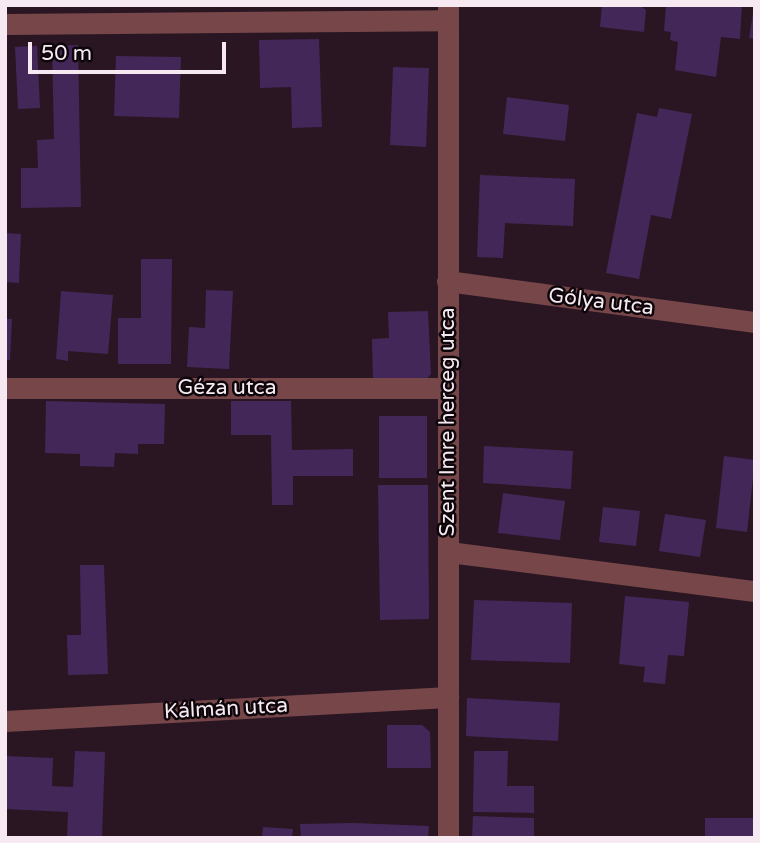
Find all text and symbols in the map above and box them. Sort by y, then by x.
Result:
scale bar [32,28,229,72]
text: 50 m [41,41,92,66]
street label: Gólya utca [547,283,655,321]
street label: Szent Imre herceg utca [435,307,461,537]
street label: Géza utca [177,375,277,401]
street label: Kálmán utca [163,693,289,725]

